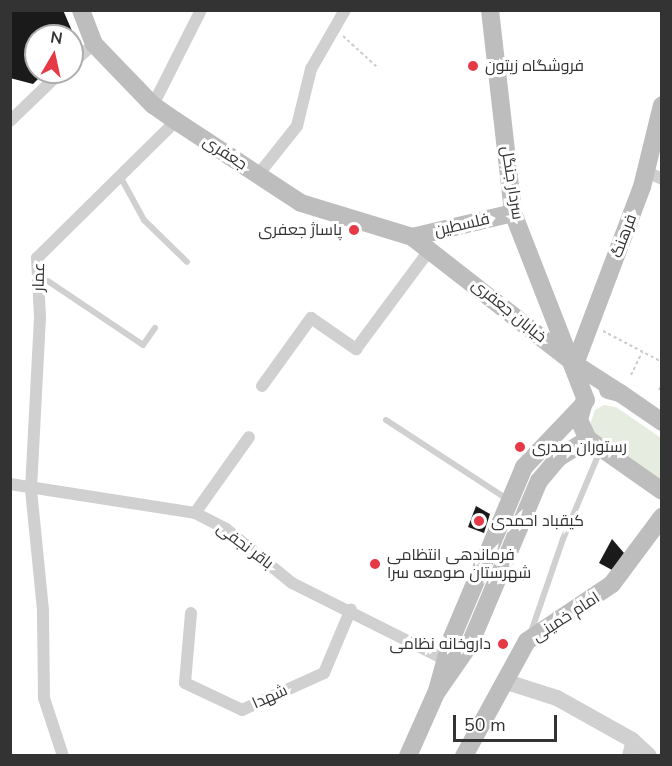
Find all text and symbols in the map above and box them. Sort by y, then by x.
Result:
north arrow [24,24,84,84]
text: N [49,26,64,50]
place label: فروشگاه زیتون [485,56,584,76]
marker: فروشگاه زیتون [466,59,480,73]
street label: جعفری [199,132,251,174]
street label: سردار جنگل [497,145,527,221]
street label: فلسطین [432,209,492,241]
street label: فرهنگ [607,212,641,260]
place label: پاساژ جعفری [258,220,342,240]
marker: پاساژ جعفری [347,223,361,237]
street label: عمار [29,262,49,292]
street label: خیابان جعفری [468,275,550,347]
place label: رستوران صدری [532,437,627,457]
marker: رستوران صدری [513,440,527,454]
place label: کیقباد احمدی [491,511,584,531]
marker: کیقباد احمدی [472,514,486,528]
street label: باقر نجفی [213,519,277,573]
place label: فرماندهی انتظامی شهرستان صومعه سرا [387,545,531,583]
marker: فرماندهی انتظامی شهرستان صومعه سرا [368,557,382,571]
street label: امام خمینی [529,588,603,646]
place label: داروخانه نظامی [389,634,491,654]
marker: داروخانه نظامی [496,637,510,651]
street label: شهدا [249,681,291,713]
scale bar [456,703,560,741]
text: 50 m [464,713,506,737]

